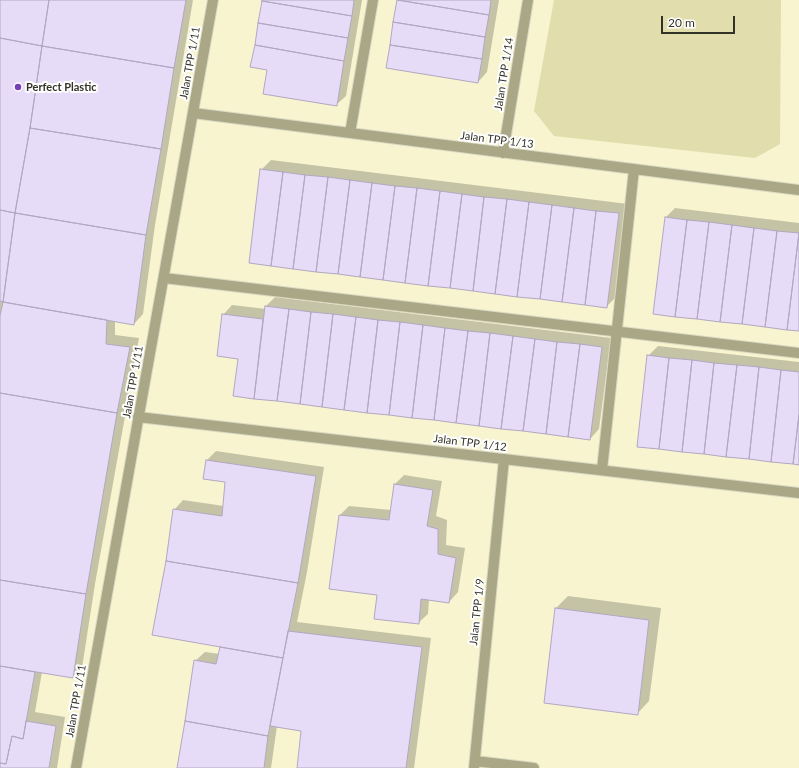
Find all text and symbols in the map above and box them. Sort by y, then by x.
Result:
scale bar [663,8,737,34]
text: 20 m [668,15,695,30]
street label: Jalan TPP 1/11 [177,26,203,100]
street label: Jalan TPP 1/14 [492,37,516,111]
place label: Perfect Plastic [26,80,97,94]
marker: Perfect Plastic [13,82,23,92]
street label: Jalan TPP 1/13 [460,129,534,151]
street label: Jalan TPP 1/11 [120,345,146,419]
street label: Jalan TPP 1/12 [433,432,507,454]
street label: Jalan TPP 1/9 [467,578,487,646]
street label: Jalan TPP 1/11 [63,664,89,738]

